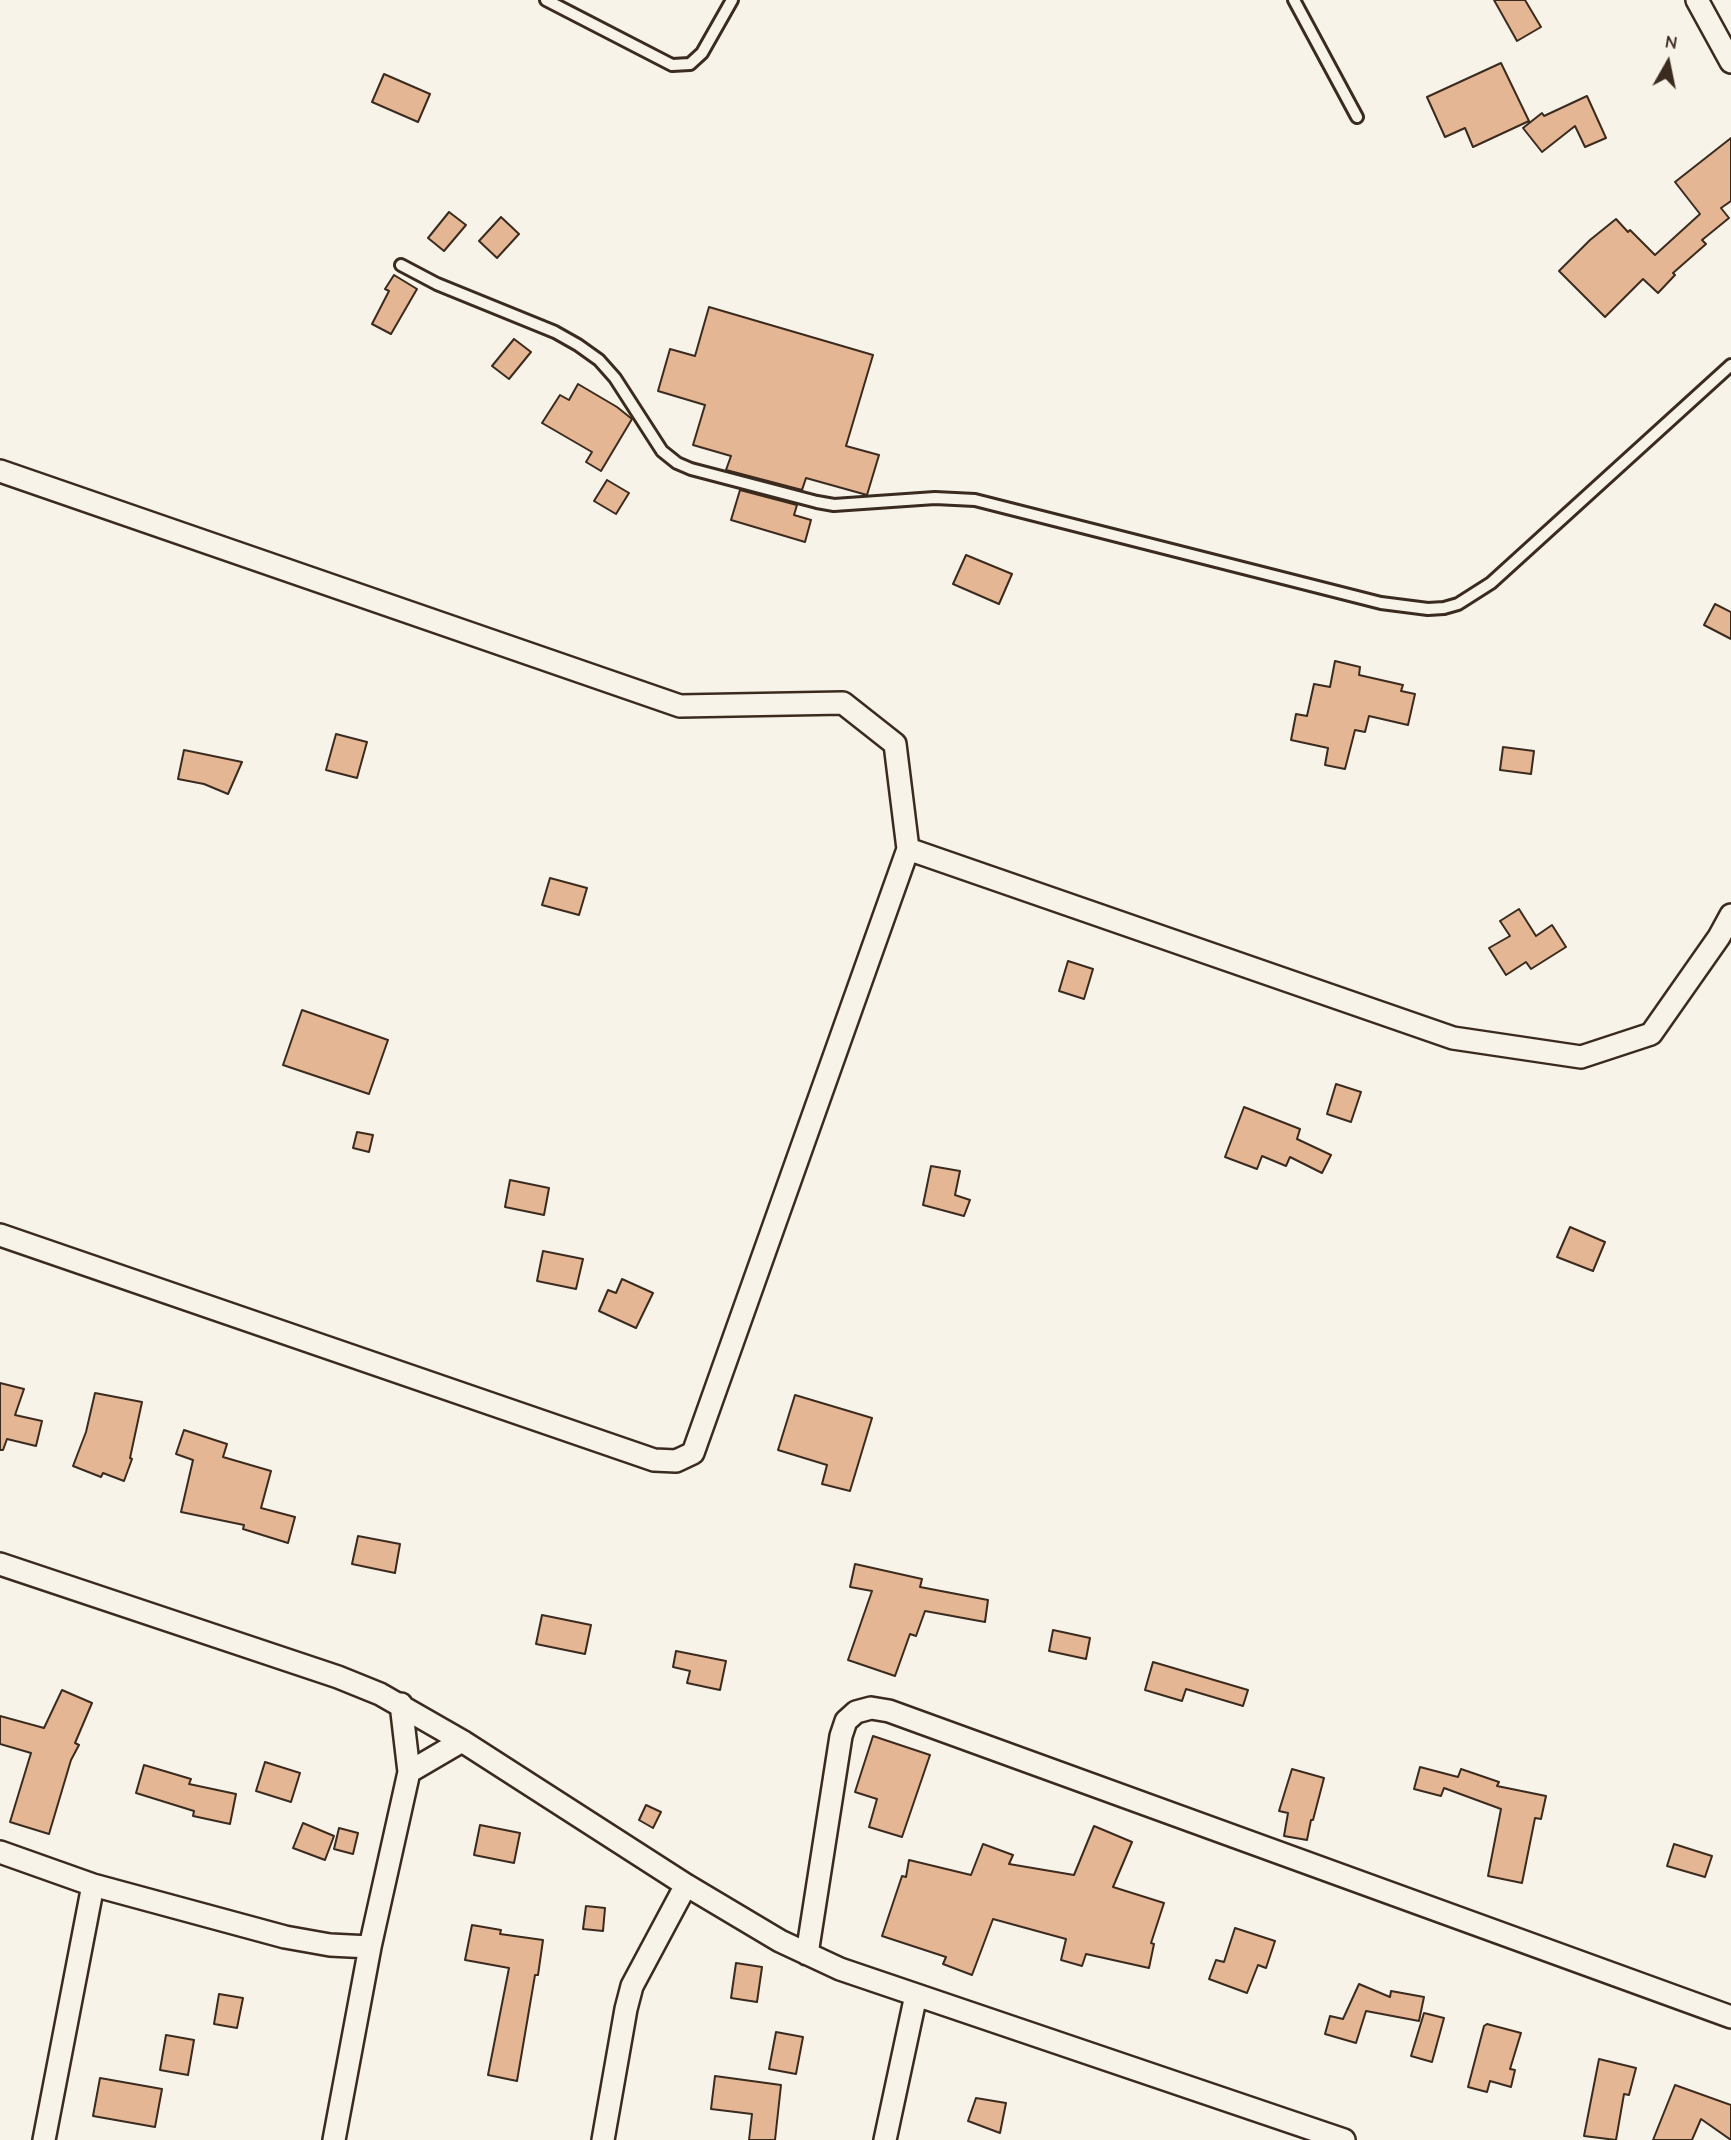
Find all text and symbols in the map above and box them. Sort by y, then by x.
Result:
north arrow [1633,28,1703,98]
text: N [1663,30,1679,54]

